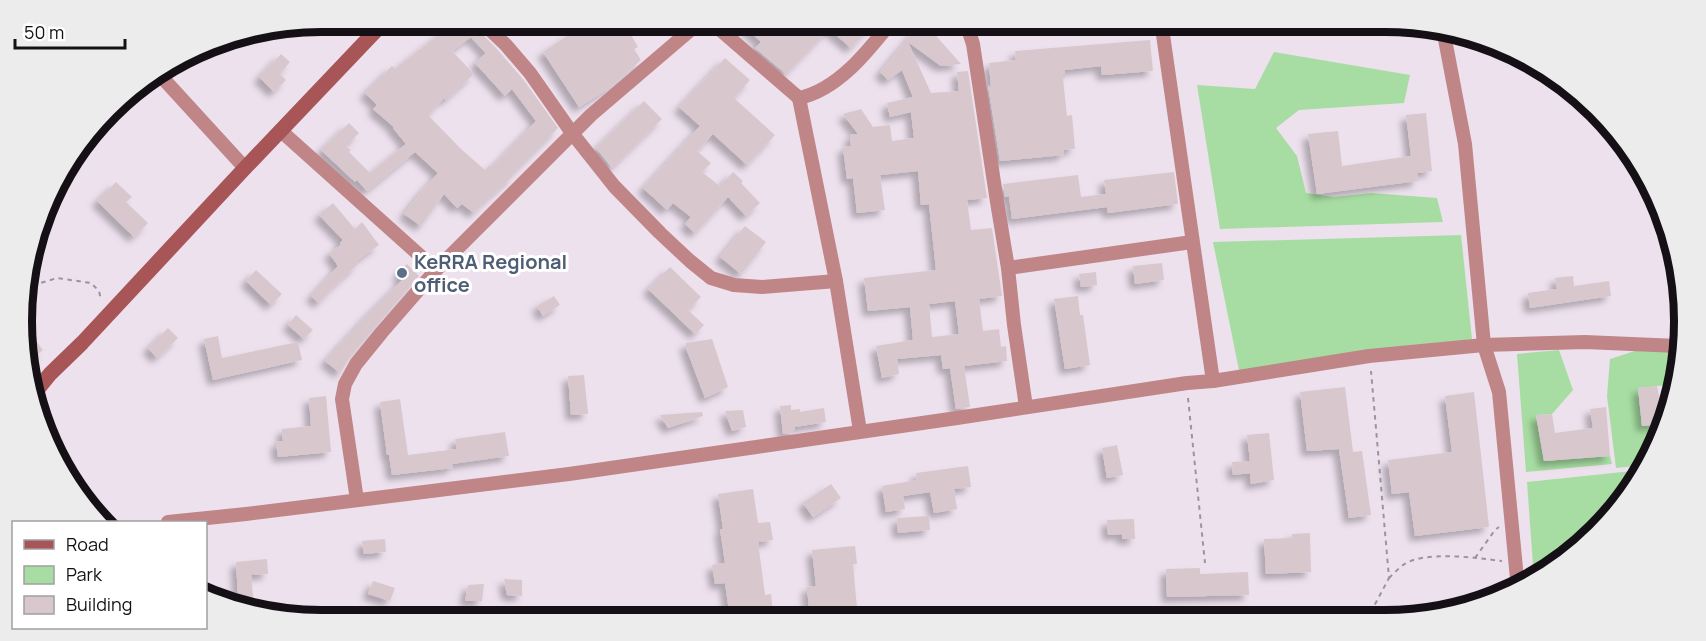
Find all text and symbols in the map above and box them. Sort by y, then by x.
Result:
scale bar [15,12,124,50]
text: 50 m [24,20,64,44]
place label: KeRRA Regional office [414,248,567,298]
marker: KeRRA Regional office [395,266,409,280]
legend [12,521,207,629]
text: Road [66,532,109,556]
text: Park [66,562,103,586]
text: Building [66,592,132,616]

